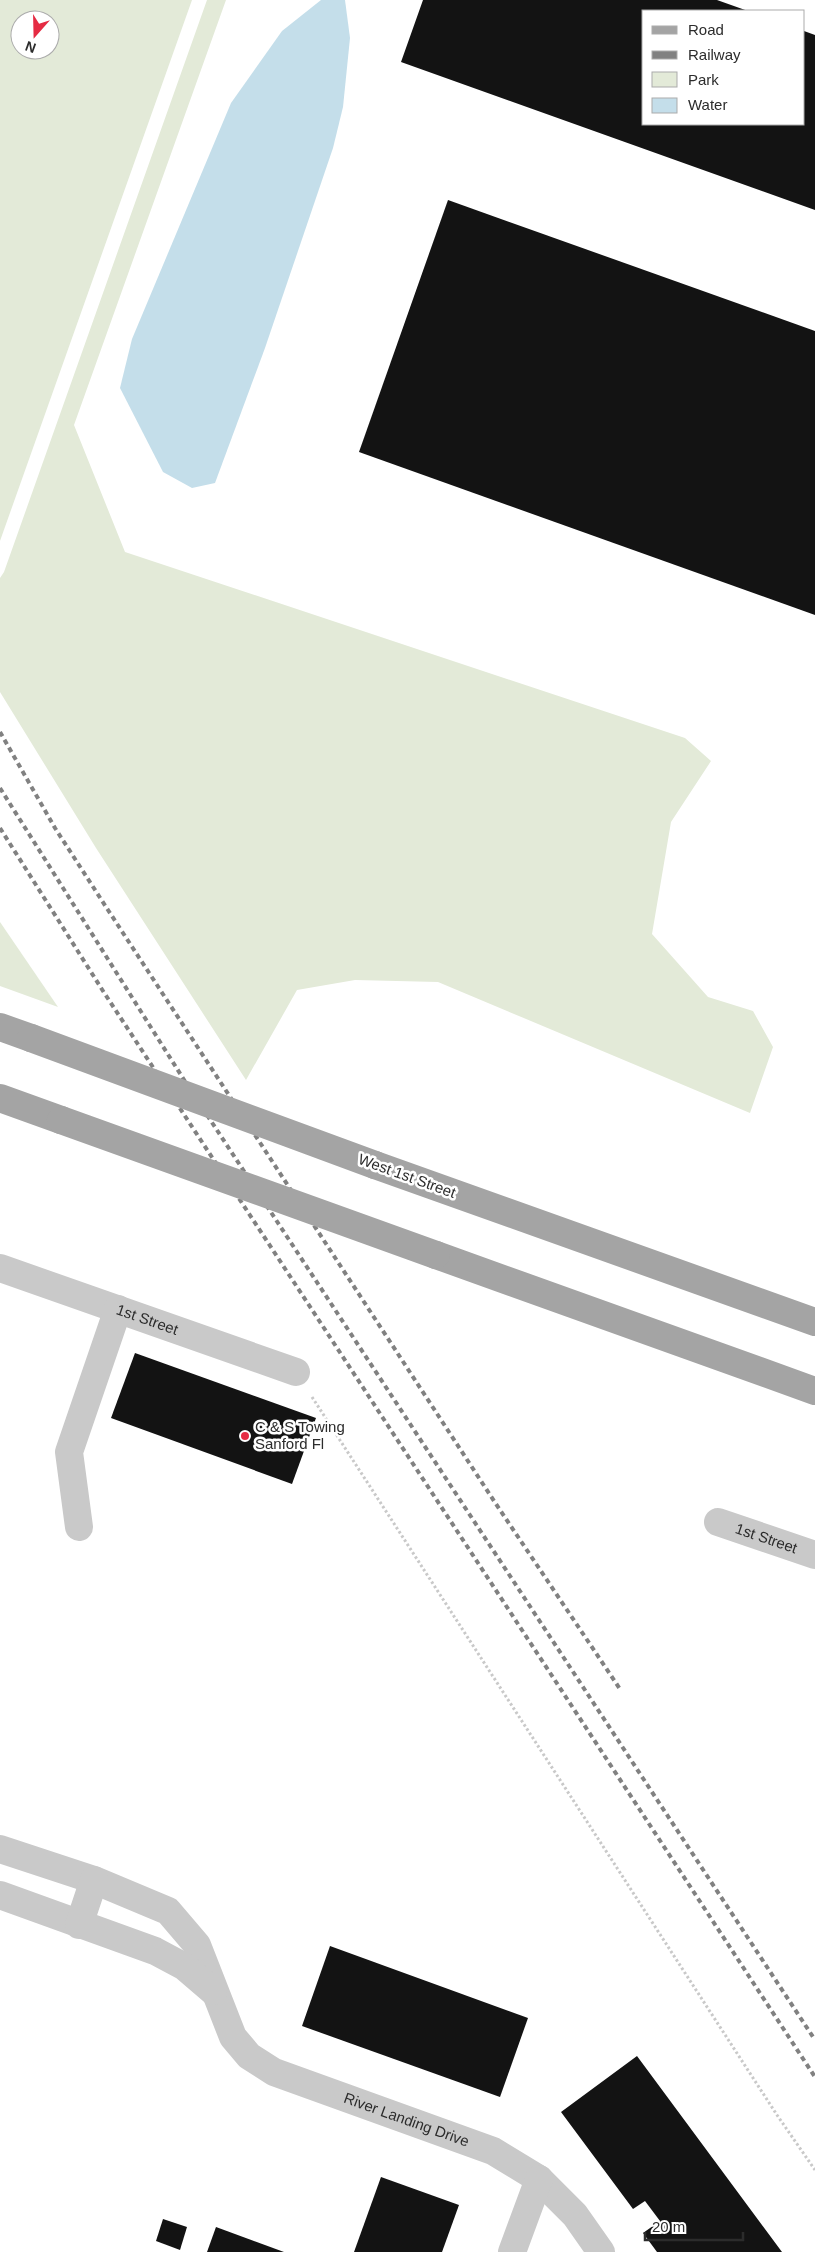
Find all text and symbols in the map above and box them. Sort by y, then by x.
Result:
north arrow [10,10,60,60]
legend [642,10,805,125]
text: Road [688,21,724,38]
text: N [23,38,38,56]
text: Railway [688,46,741,63]
text: Park [688,71,719,88]
text: Water [688,96,727,113]
street label: West 1st Street [356,1150,459,1201]
street label: 1st Street [114,1301,181,1338]
place label: C & S Towing Sanford Fl [255,1418,345,1452]
marker: C & S Towing Sanford Fl [239,1430,251,1442]
street label: 1st Street [733,1520,800,1557]
street label: River Landing Drive [342,2089,471,2150]
scale bar [645,2210,742,2242]
text: 20 m [652,2218,685,2235]

